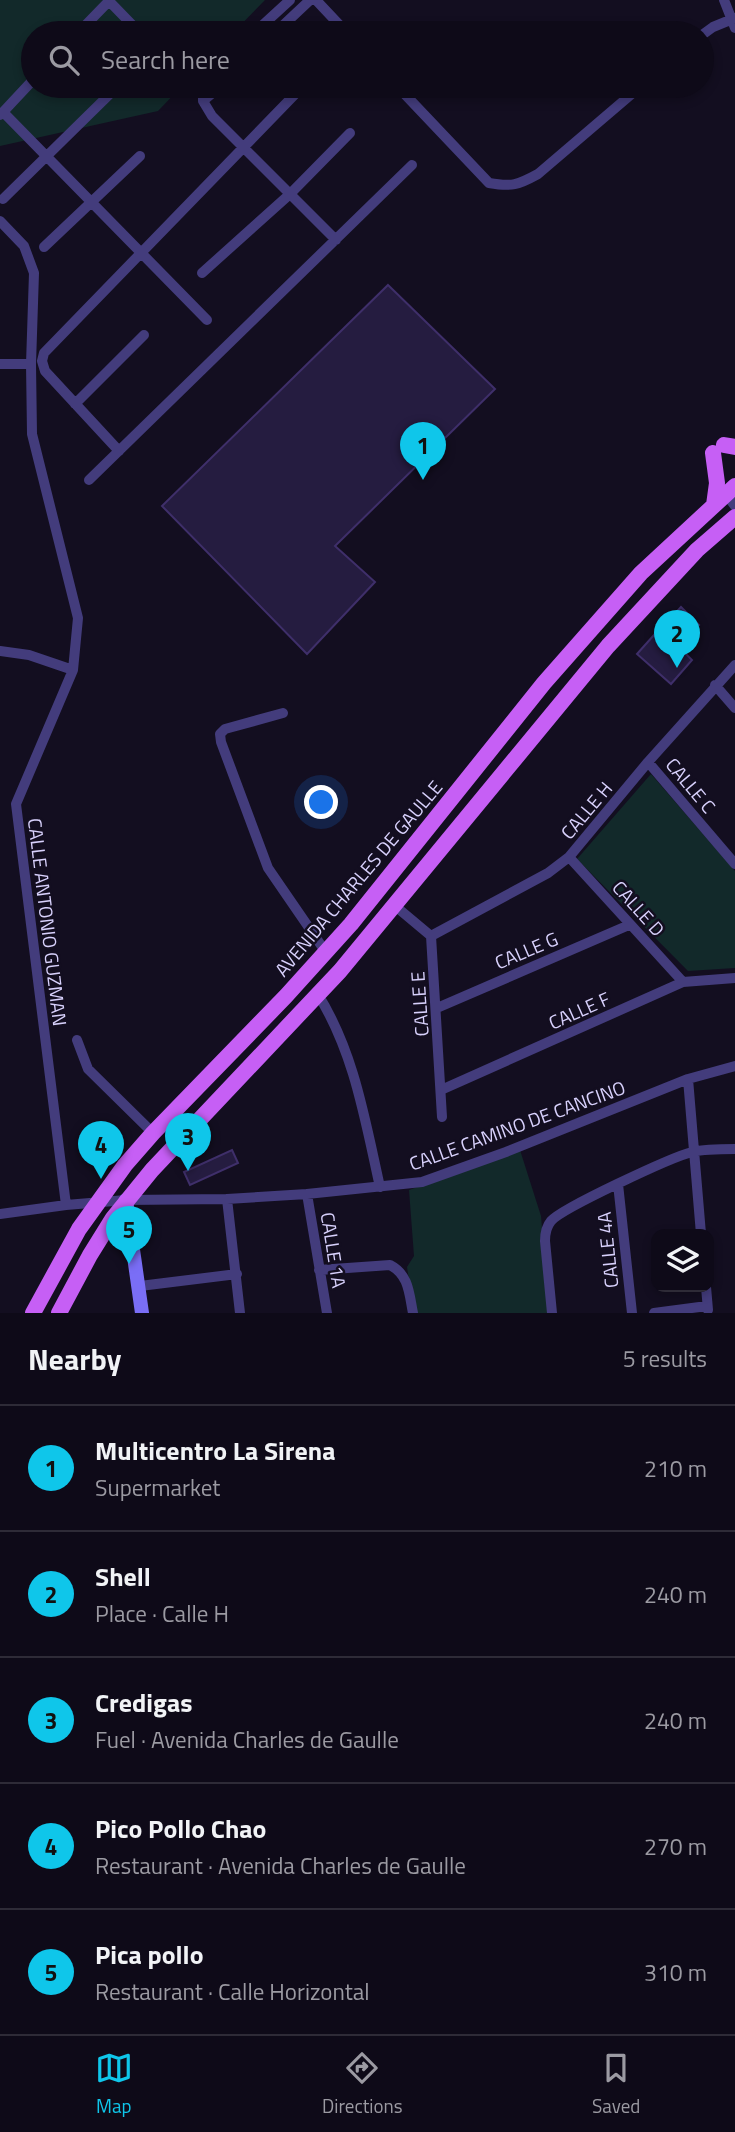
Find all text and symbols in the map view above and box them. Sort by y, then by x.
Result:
search box [21,21,714,98]
text: Search here [101,40,230,79]
icon: search [45,41,83,79]
pin: 1 [400,422,446,480]
pin: 2 [654,610,700,668]
street label: CALLE C [659,751,723,819]
street label: AVENIDA CHARLES DE GAULLE [267,774,449,982]
street label: CALLE H [553,775,619,845]
your location [304,785,338,819]
street label: CALLE ANTONIO GUZMAN [21,816,75,1028]
street label: CALLE D [606,873,672,943]
street label: CALLE G [490,924,562,976]
street label: CALLE E [402,971,436,1037]
street label: CALLE F [544,984,614,1036]
street label: CALLE CAMINO DE CANCINO [405,1072,629,1178]
pin: 3 [165,1113,211,1171]
pin: 4 [78,1121,124,1179]
pin: 5 [106,1206,152,1264]
street label: CALLE 1A [314,1210,354,1290]
street label: CALLE 4A [589,1210,625,1290]
map controls [651,1229,714,1292]
button: layers [651,1229,714,1292]
text: Nearby [28,1336,121,1382]
text: 5 results [623,1341,707,1376]
text: Multicentro La Sirena [95,1431,335,1470]
text: 1 [45,1451,57,1486]
text: 210 m [644,1451,707,1486]
text: Supermarket [95,1470,220,1505]
text: Shell [95,1557,151,1596]
text: 2 [45,1577,57,1612]
text: 240 m [644,1577,707,1612]
text: Place · Calle H [95,1596,229,1631]
text: Credigas [95,1683,192,1722]
text: 3 [45,1703,57,1738]
text: 240 m [644,1703,707,1738]
text: Fuel · Avenida Charles de Gaulle [95,1722,399,1757]
text: Pico Pollo Chao [95,1809,266,1848]
text: 4 [45,1829,57,1864]
text: 270 m [644,1829,707,1864]
text: Restaurant · Avenida Charles de Gaulle [95,1848,466,1883]
text: Pica pollo [95,1935,203,1974]
text: 5 [45,1955,57,1990]
text: 310 m [644,1955,707,1990]
text: Restaurant · Calle Horizontal [95,1974,370,2009]
tab: Map [95,2049,133,2120]
tab: Directions [322,2049,403,2120]
tab: Saved [592,2049,640,2120]

